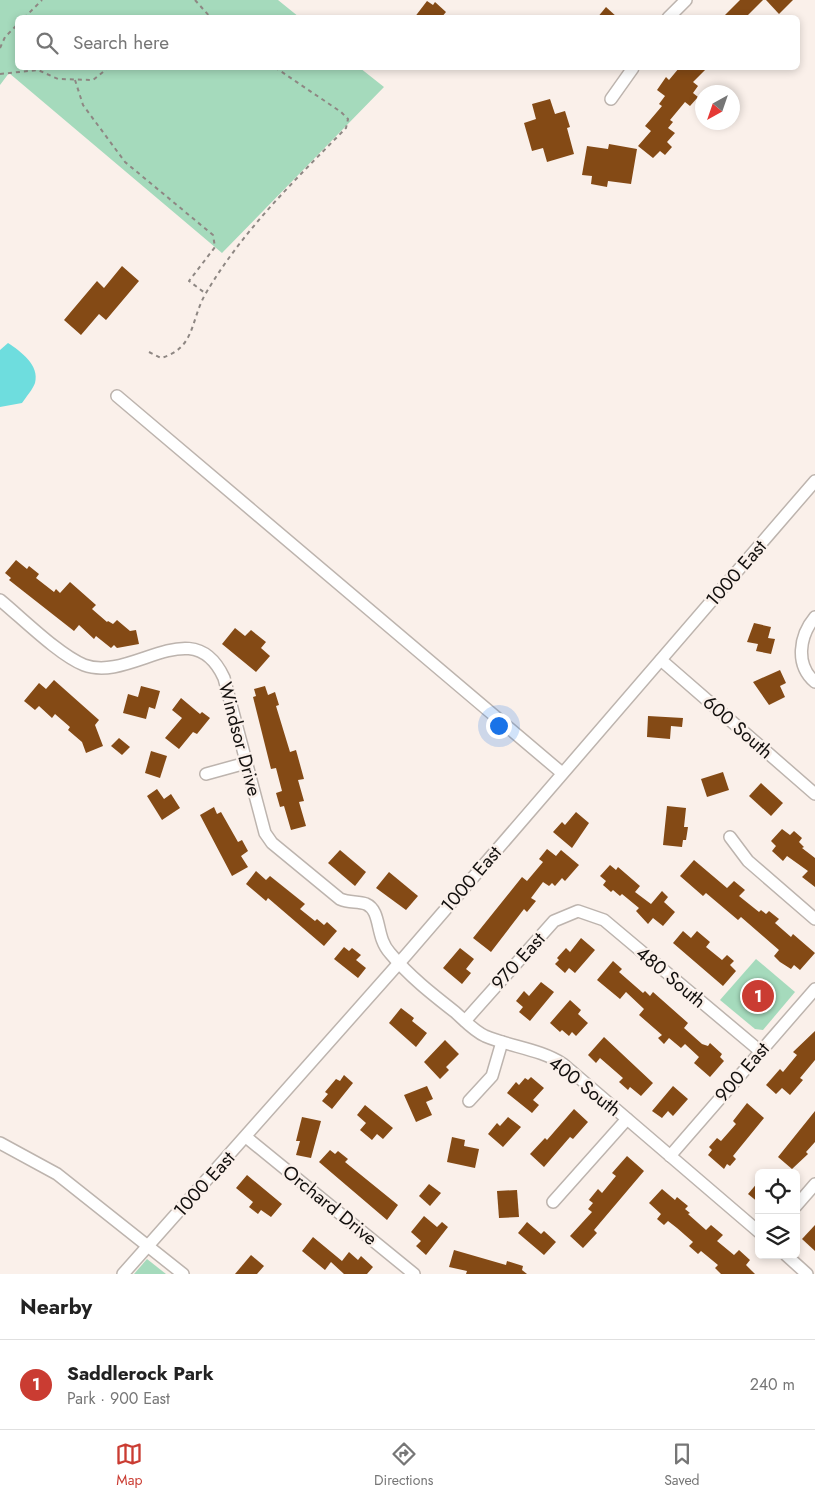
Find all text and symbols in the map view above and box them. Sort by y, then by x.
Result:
search box [15,15,800,70]
icon: search [33,29,61,57]
text: Search here [73,29,169,56]
north arrow [695,85,740,130]
street label: 1000 East [699,534,773,612]
street label: Windsor Drive [212,679,268,799]
street label: 600 South [697,689,779,765]
your location [486,713,512,739]
street label: 1000 East [434,840,508,918]
street label: 970 East [485,926,551,996]
street label: 480 South [630,940,712,1014]
pin: 1 [742,977,774,1015]
street label: 900 East [708,1036,776,1108]
street label: 400 South [543,1049,627,1123]
street label: 1000 East [167,1145,241,1223]
street label: Orchard Drive [277,1158,383,1252]
map controls [755,1169,800,1259]
button: locate [755,1169,800,1214]
button: layers [755,1214,800,1259]
text: Nearby [20,1292,92,1322]
text: Saddlerock Park [67,1360,214,1387]
text: 1 [32,1373,40,1396]
text: 240 m [750,1373,795,1396]
text: Park · 900 East [67,1387,170,1410]
tab: Map [115,1440,143,1490]
tab: Directions [374,1440,433,1490]
tab: Saved [664,1440,700,1490]

